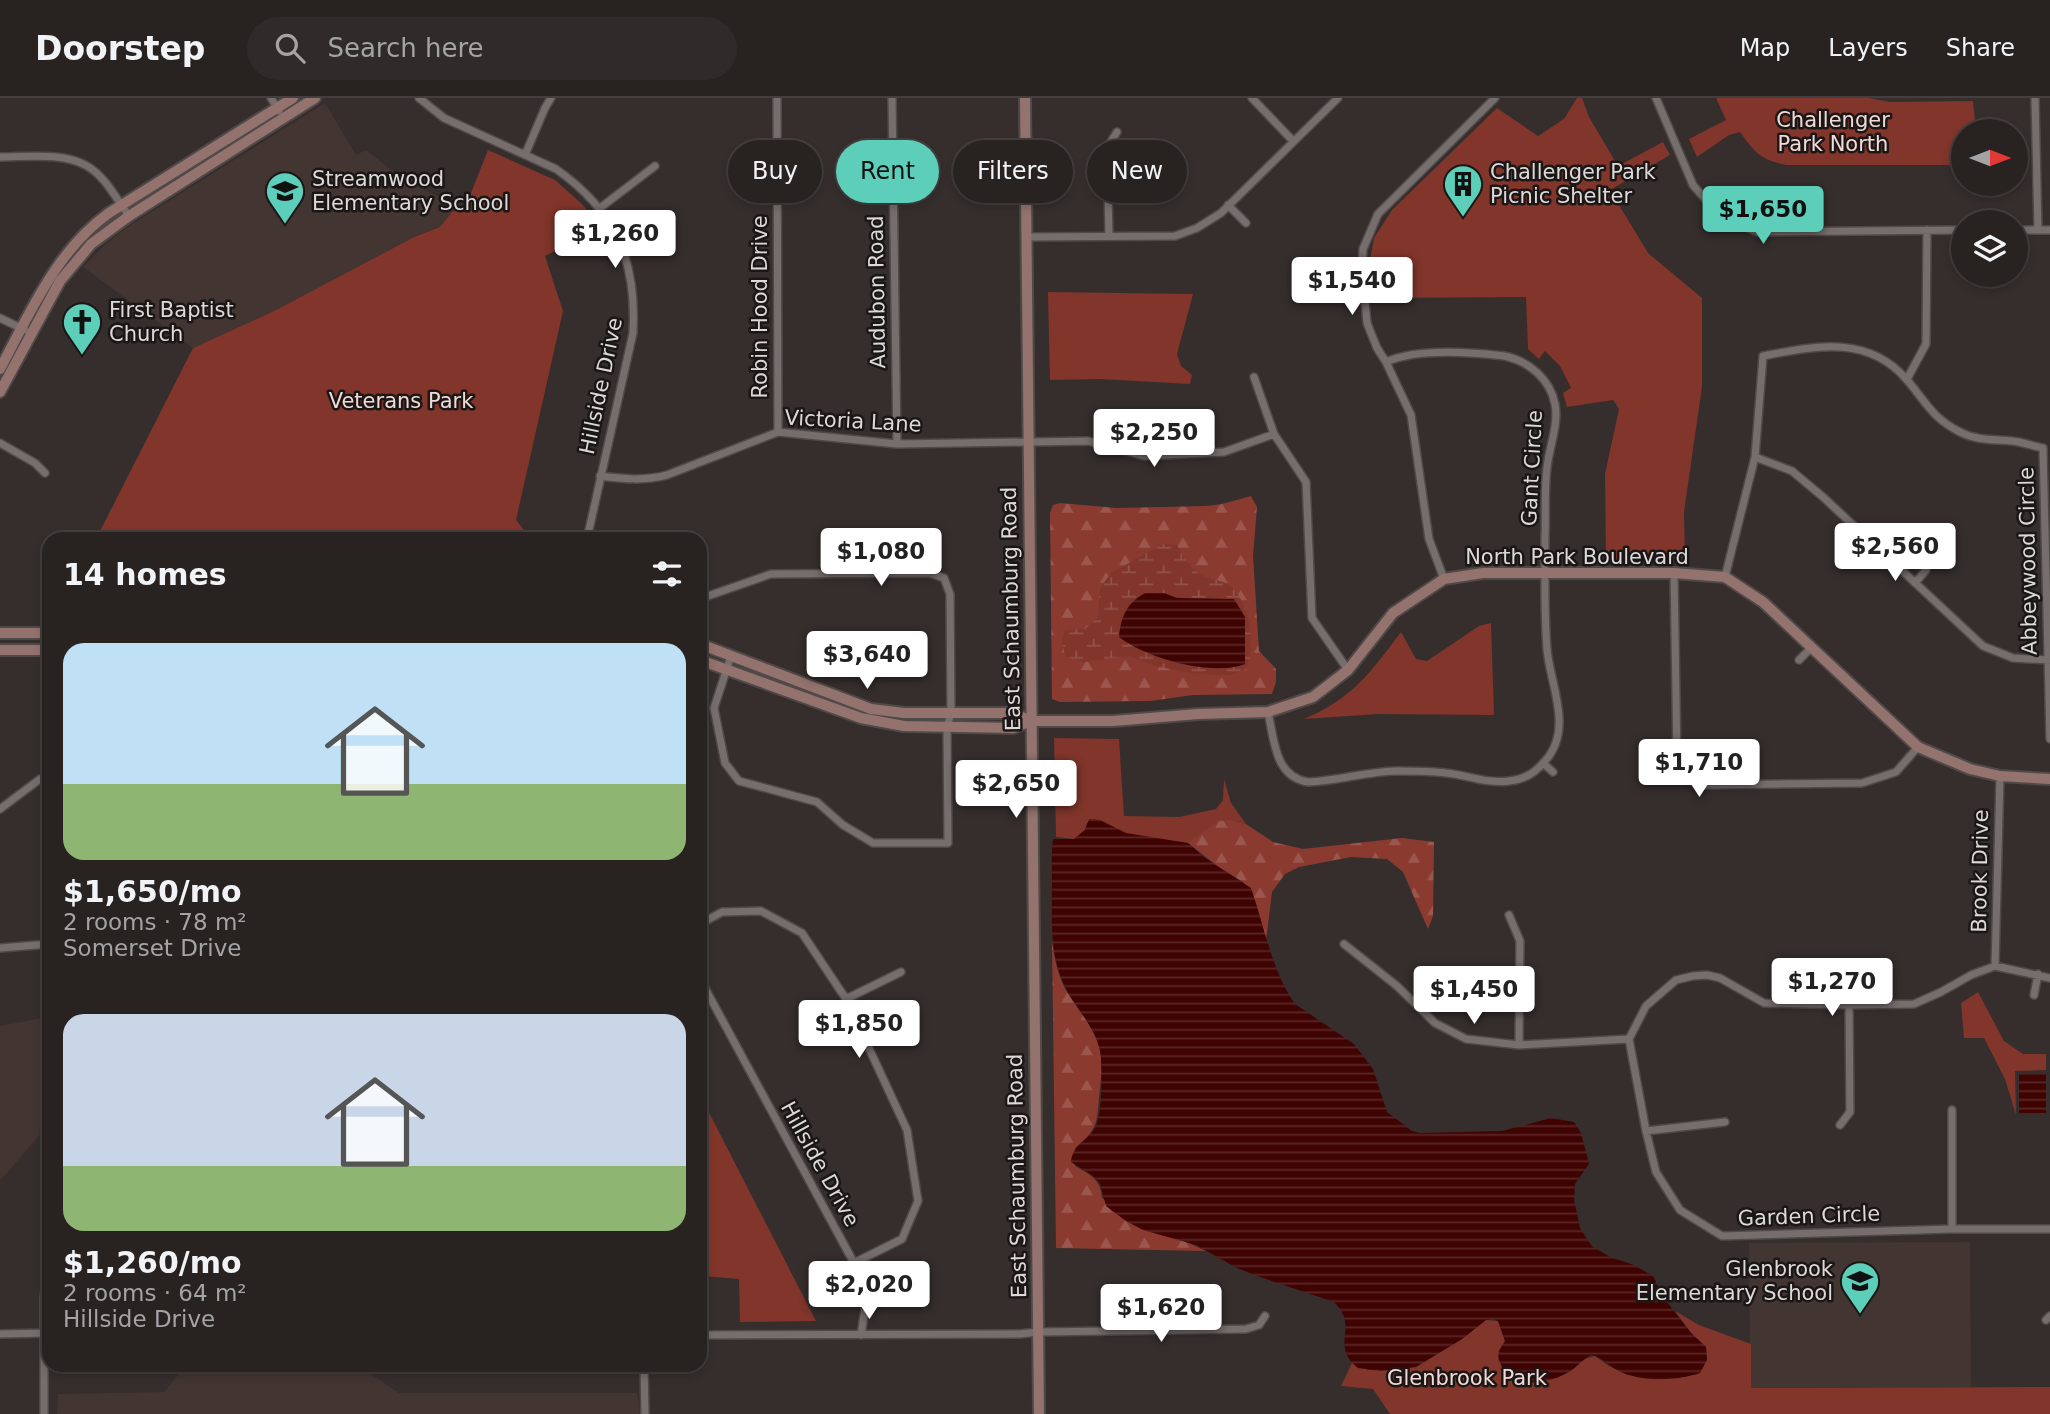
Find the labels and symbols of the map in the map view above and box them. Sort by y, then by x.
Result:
park label: Challenger Park North [1776,108,1890,156]
north arrow [1951,119,2028,196]
place label: Challenger Park Picnic Shelter [1490,160,1657,208]
building icon: Challenger Park Picnic Shelter [1442,163,1484,218]
place label: Streamwood Elementary School [312,167,509,215]
school or university icon: Streamwood Elementary School [264,170,306,225]
pin: $1,650 [1706,186,1820,246]
pin: $1,260 [558,211,672,270]
street label: Robin Hood Drive [748,215,772,399]
street label: Audubon Road [864,215,890,369]
pin: $1,540 [1295,258,1409,317]
place label: First Baptist Church [109,298,234,346]
church icon: First Baptist Church [61,301,103,356]
street label: Hillside Drive [575,316,627,456]
park label: Veterans Park [329,389,474,413]
street label: Victoria Lane [784,405,922,437]
street label: Gant Circle [1517,409,1547,527]
pin: $2,250 [1097,410,1211,469]
street label: Abbeywood Circle [2014,467,2042,655]
street label: East Schaumburg Road [997,487,1025,731]
pin: $2,560 [1838,524,1952,583]
pin: $1,080 [824,528,938,588]
street label: North Park Boulevard [1465,545,1689,569]
pin: $3,640 [810,632,924,691]
pin: $1,710 [1642,740,1756,799]
pin: $2,650 [959,760,1073,820]
street label: Brook Drive [1967,809,1993,933]
pin: $1,270 [1775,958,1889,1018]
pin: $1,450 [1417,967,1531,1026]
pin: $1,850 [802,1000,916,1060]
street label: East Schaumburg Road [1003,1054,1031,1298]
street label: Hillside Drive [776,1097,864,1231]
street label: Garden Circle [1737,1202,1881,1230]
place label: Glenbrook Elementary School [1636,1257,1834,1305]
school or university icon: Glenbrook Elementary School [1839,1260,1881,1315]
pin: $2,020 [812,1262,926,1321]
pin: $1,620 [1104,1284,1218,1344]
park label: Glenbrook Park [1387,1366,1548,1390]

